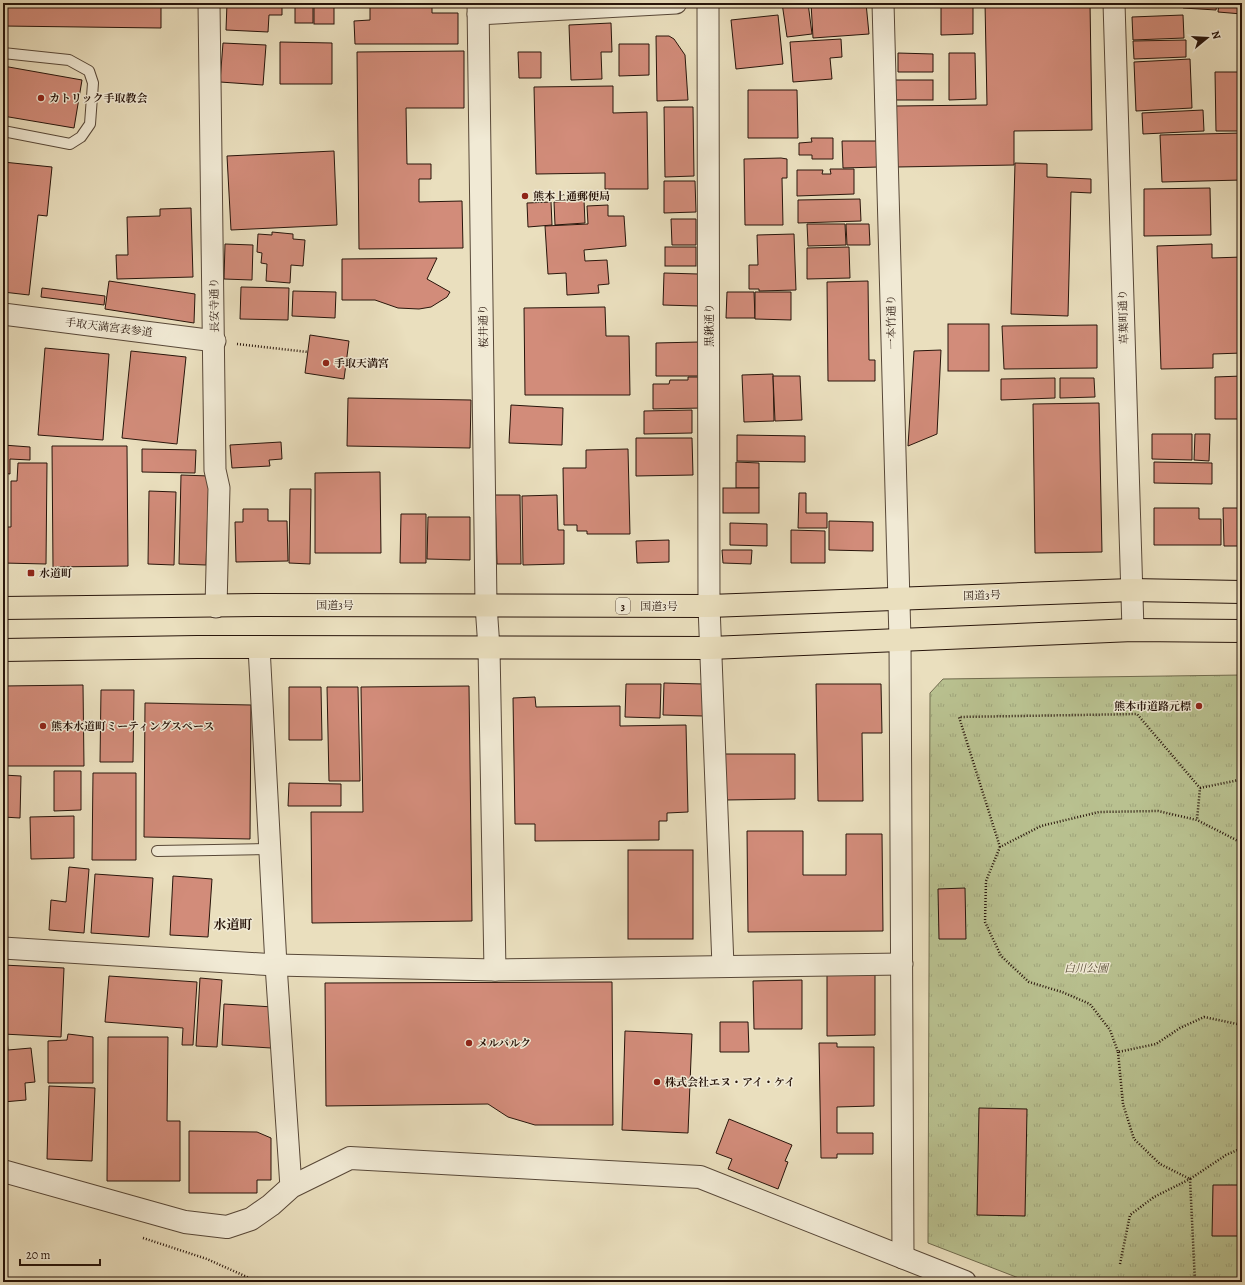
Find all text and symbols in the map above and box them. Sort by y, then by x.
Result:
north arrow [1187,18,1227,58]
text: N [1208,29,1224,41]
place label: カトリック手取教会 [49,91,148,106]
marker: カトリック手取教会 [36,93,46,103]
place label: 熊本上通郵便局 [533,189,610,204]
marker: 熊本上通郵便局 [520,191,530,201]
street label: 長安寺通り [207,277,222,333]
street label: 草葉町通り [1115,289,1132,345]
street label: 一本竹通り [884,294,899,350]
street label: 黒鍬通り [702,303,717,347]
street label: 桜井通り [476,304,491,348]
street label: 手取天満宮表参道 [64,315,154,340]
place label: 手取天満宮 [334,356,389,371]
marker: 手取天満宮 [321,358,331,368]
place label: 水道町 [39,566,72,581]
marker: 水道町 [26,568,36,578]
street label: 国道3号 [963,587,1001,604]
street label: 国道3号 [316,598,354,613]
road number: 3 [616,598,630,614]
street label: 国道3号 [640,599,678,614]
place label: 熊本市道路元標 [1114,699,1191,714]
marker: 熊本市道路元標 [1194,701,1204,711]
place label: 熊本水道町ミーティングスペース [51,719,214,734]
marker: 熊本水道町ミーティングスペース [38,721,48,731]
district label: 水道町 [213,916,253,933]
park label: 白川公園 [1064,961,1110,976]
place label: メルパルク [477,1036,531,1051]
marker: メルパルク [464,1038,474,1048]
place label: 株式会社エヌ・アイ・ケイ [665,1075,795,1090]
marker: 株式会社エヌ・アイ・ケイ [652,1077,662,1087]
scale bar [20,1241,100,1267]
text: 20 m [26,1247,50,1263]

